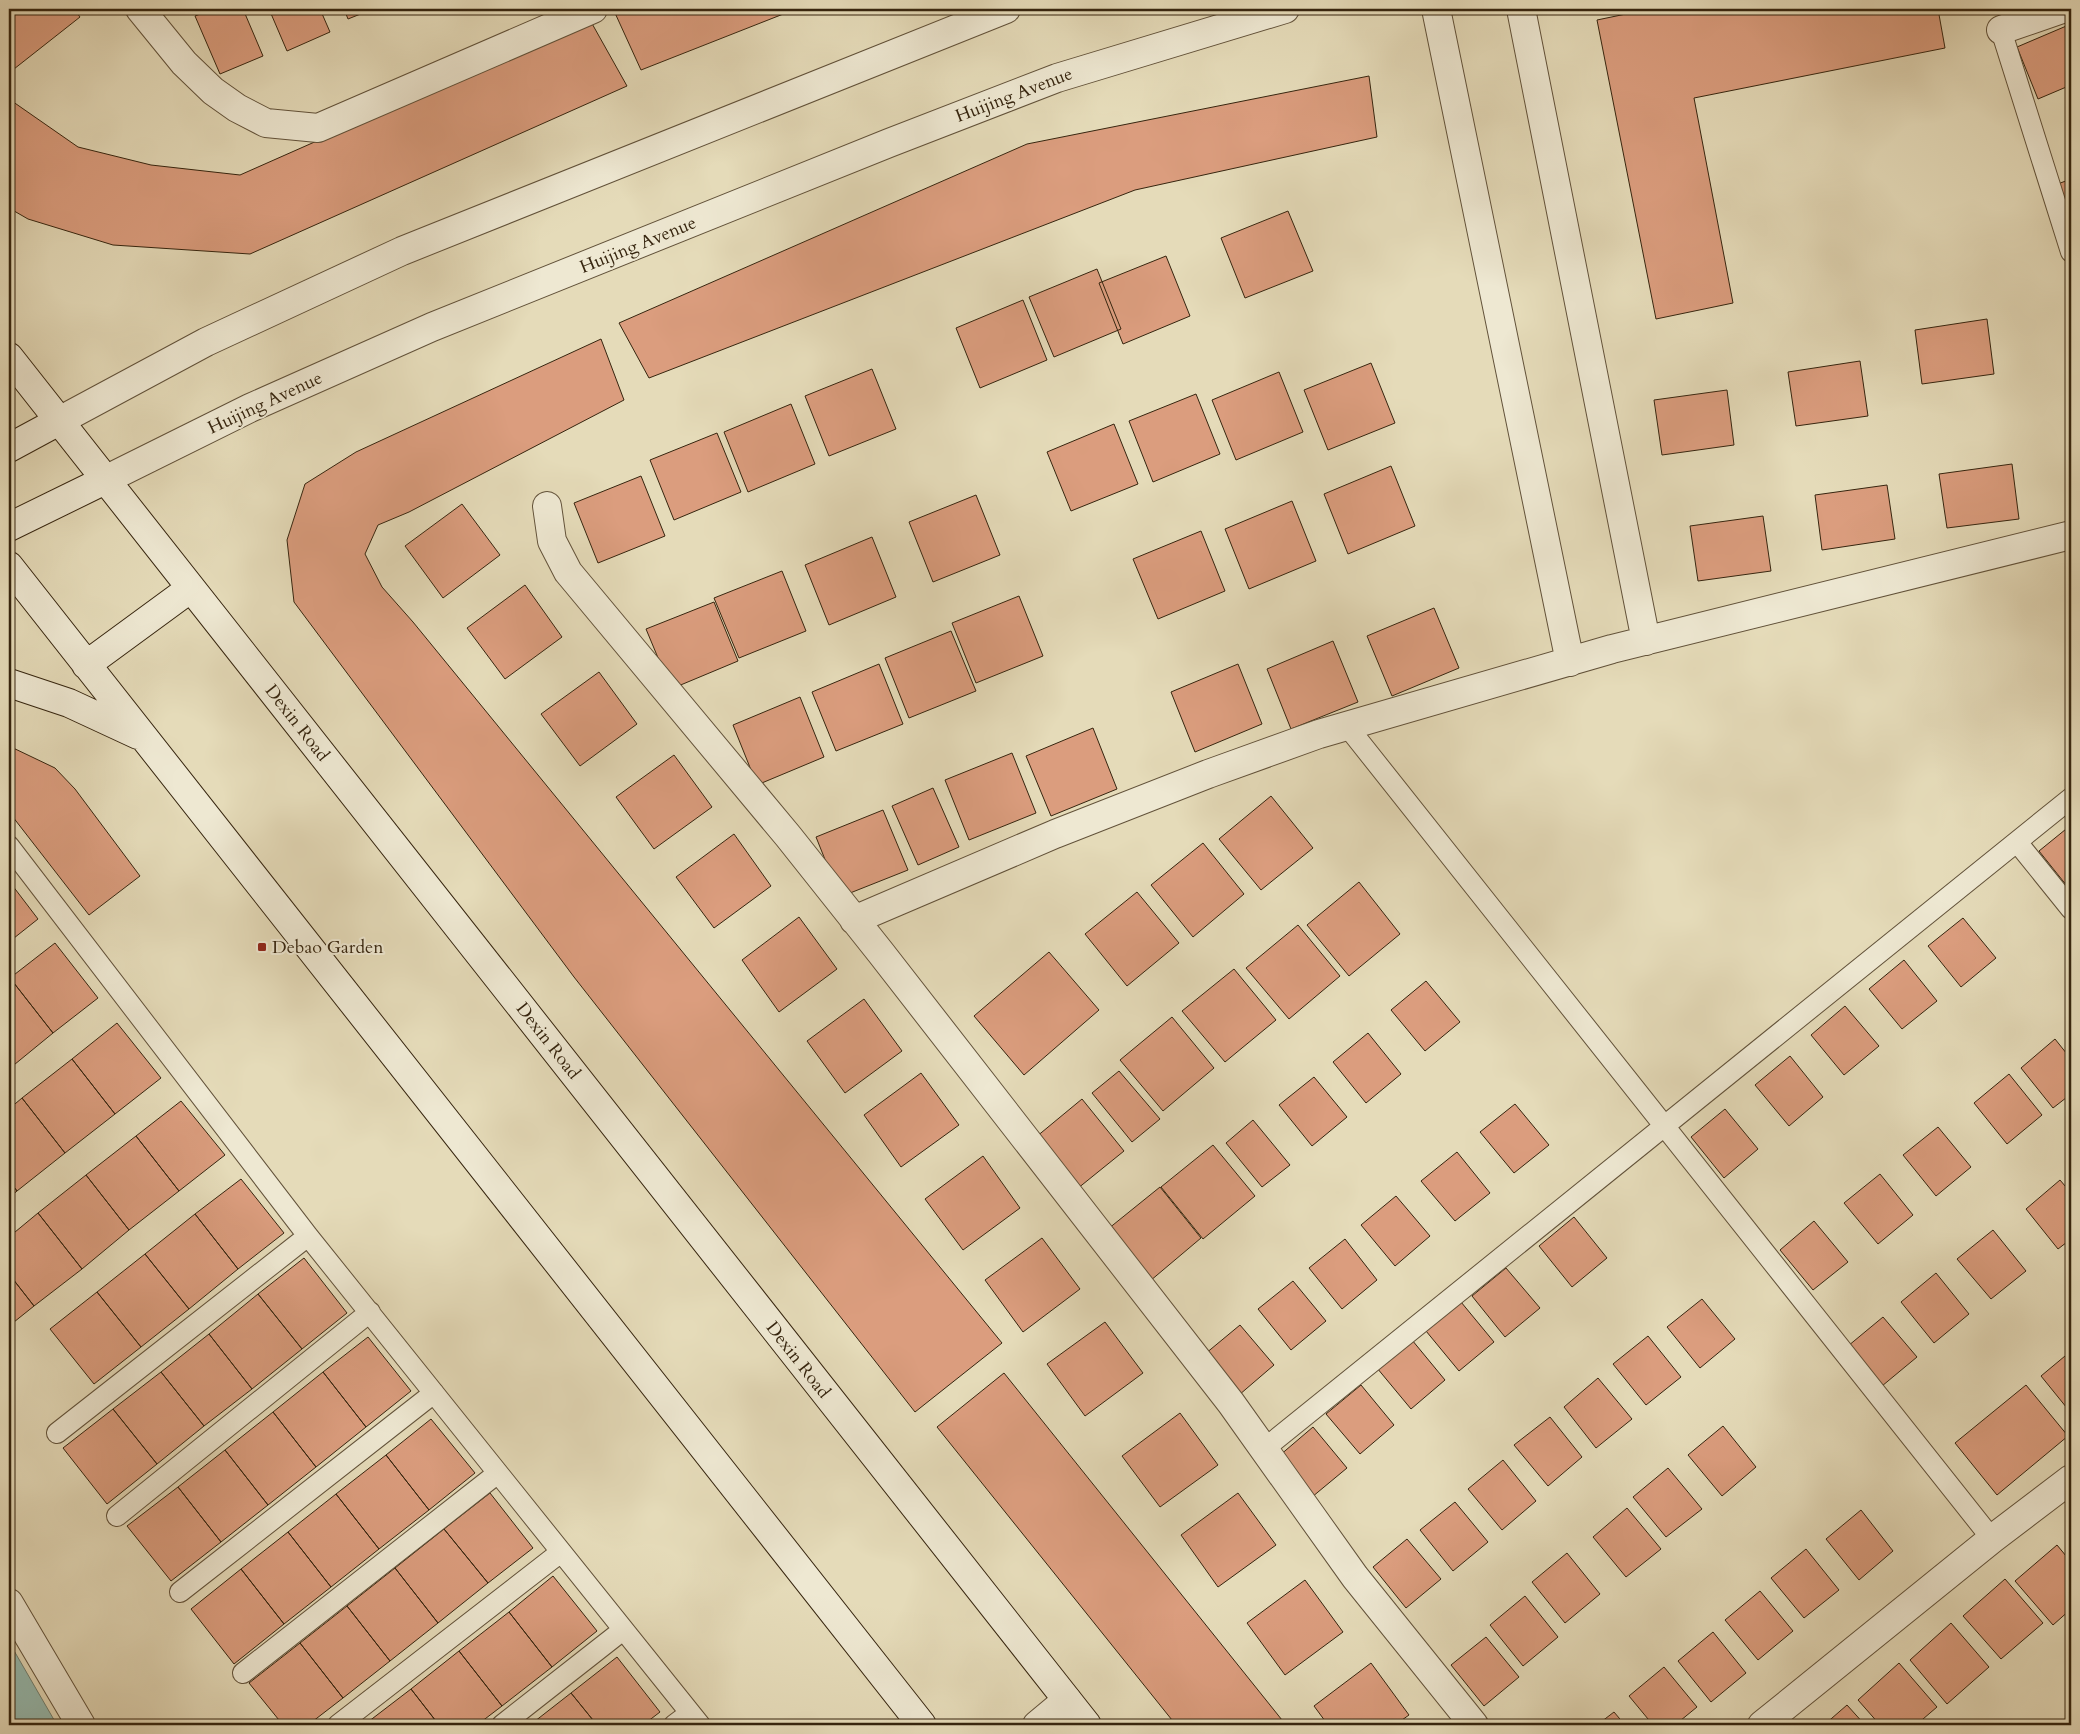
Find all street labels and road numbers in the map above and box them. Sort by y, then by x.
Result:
street label: Huijing Avenue [952,61,1076,129]
street label: Huijing Avenue [576,210,700,280]
street label: Huijing Avenue [204,366,326,440]
street label: Dexin Road [259,679,335,767]
street label: Dexin Road [510,997,586,1085]
street label: Dexin Road [760,1316,836,1404]

